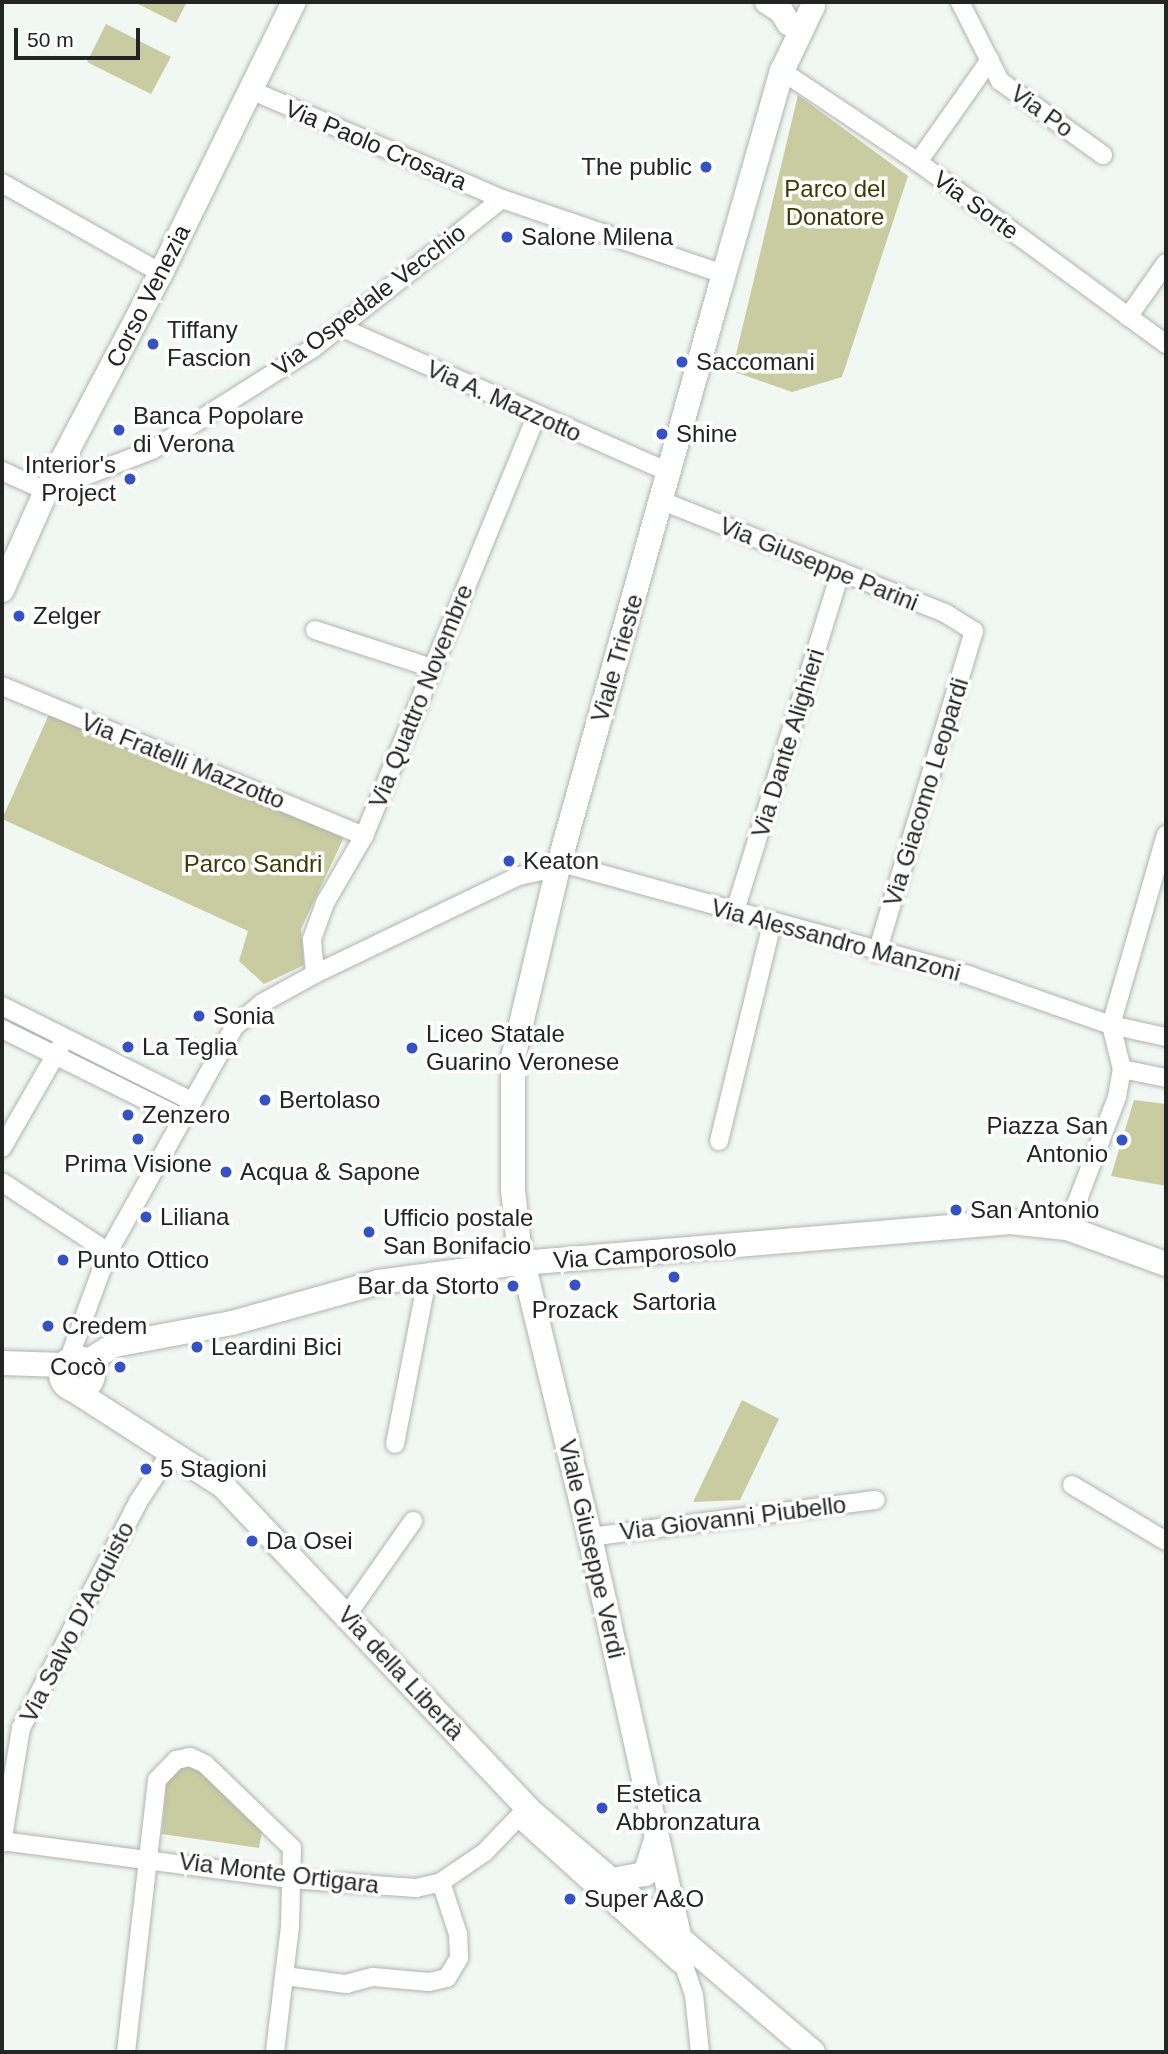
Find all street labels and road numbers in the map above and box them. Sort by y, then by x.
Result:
street label: Via Po [1005,79,1079,143]
street label: Via Paolo Crosara [281,94,471,196]
street label: Via Sorte [928,164,1024,246]
street label: Via Ospedale Vecchio [267,218,471,382]
street label: Corso Venezia [100,220,196,372]
street label: Via A. Mazzotto [422,354,586,448]
street label: Via Giuseppe Parini [715,511,923,617]
street label: Via Quattro Novembre [363,580,479,812]
street label: Viale Trieste [585,591,649,725]
street label: Via Dante Alighieri [745,645,831,841]
street label: Via Giacomo Leopardi [878,674,974,910]
street label: Via Fratelli Mazzotto [77,707,289,815]
street label: Via Alessandro Manzoni [707,893,965,987]
street label: Via Camporosolo [552,1233,738,1275]
street label: Viale Giuseppe Verdi [553,1437,631,1661]
street label: Via Giovanni Piubello [618,1490,848,1546]
street label: Via Salvo D'Acquisto [14,1517,140,1727]
street label: Via della Libertà [332,1600,470,1746]
street label: Via Monte Ortigara [178,1846,380,1900]

